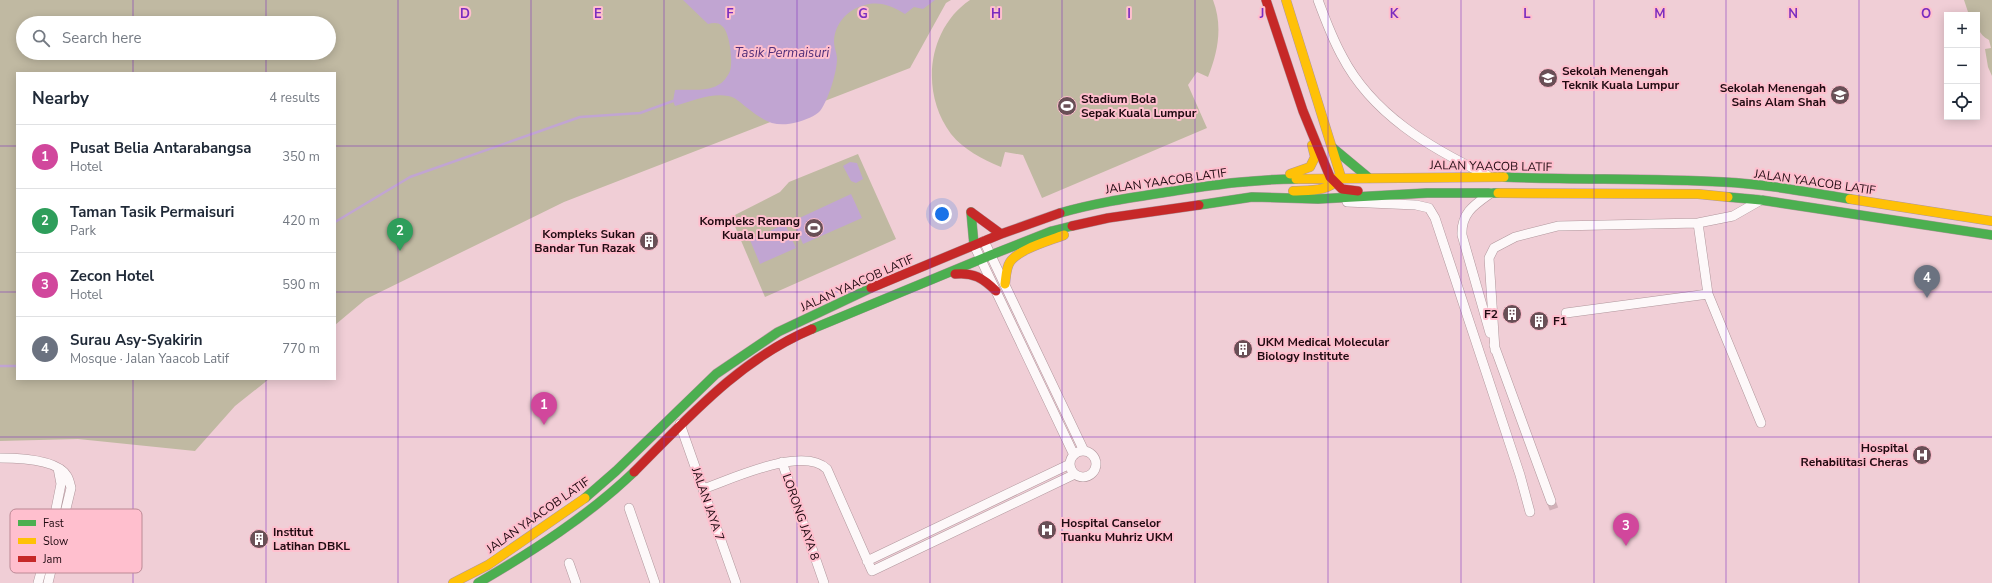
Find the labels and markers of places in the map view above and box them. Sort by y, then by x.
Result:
place label: Sekolah Menengah Teknik Kuala Lumpur [1562,63,1679,93]
school or university icon: Sekolah Menengah Teknik Kuala Lumpur [1537,67,1559,89]
place label: Sekolah Menengah Sains Alam Shah [1720,80,1826,110]
school or university icon: Sekolah Menengah Sains Alam Shah [1829,84,1851,106]
place label: Stadium Bola Sepak Kuala Lumpur [1081,91,1197,121]
sports icon: Stadium Bola Sepak Kuala Lumpur [1056,95,1078,117]
place label: Kompleks Renang Kuala Lumpur [699,213,800,243]
sports icon: Kompleks Renang Kuala Lumpur [803,217,825,239]
pin: 2 [387,218,413,251]
place label: Kompleks Sukan Bandar Tun Razak [534,226,636,256]
building icon: Kompleks Sukan Bandar Tun Razak [638,230,660,252]
pin: 4 [1914,265,1940,298]
building icon: F2 [1501,303,1523,325]
place label: F2 [1484,306,1498,322]
building icon: F1 [1528,310,1550,332]
place label: F1 [1553,313,1567,329]
place label: UKM Medical Molecular Biology Institute [1257,334,1390,364]
building icon: UKM Medical Molecular Biology Institute [1232,338,1254,360]
pin: 1 [531,392,557,425]
place label: Hospital Rehabilitasi Cheras [1801,440,1908,470]
hospital icon: Hospital Rehabilitasi Cheras [1911,444,1933,466]
pin: 3 [1613,513,1639,546]
place label: Hospital Canselor Tuanku Muhriz UKM [1061,515,1173,545]
hospital icon: Hospital Canselor Tuanku Muhriz UKM [1036,519,1058,541]
place label: Institut Latihan DBKL [273,524,350,554]
building icon: Institut Latihan DBKL [248,528,270,550]

